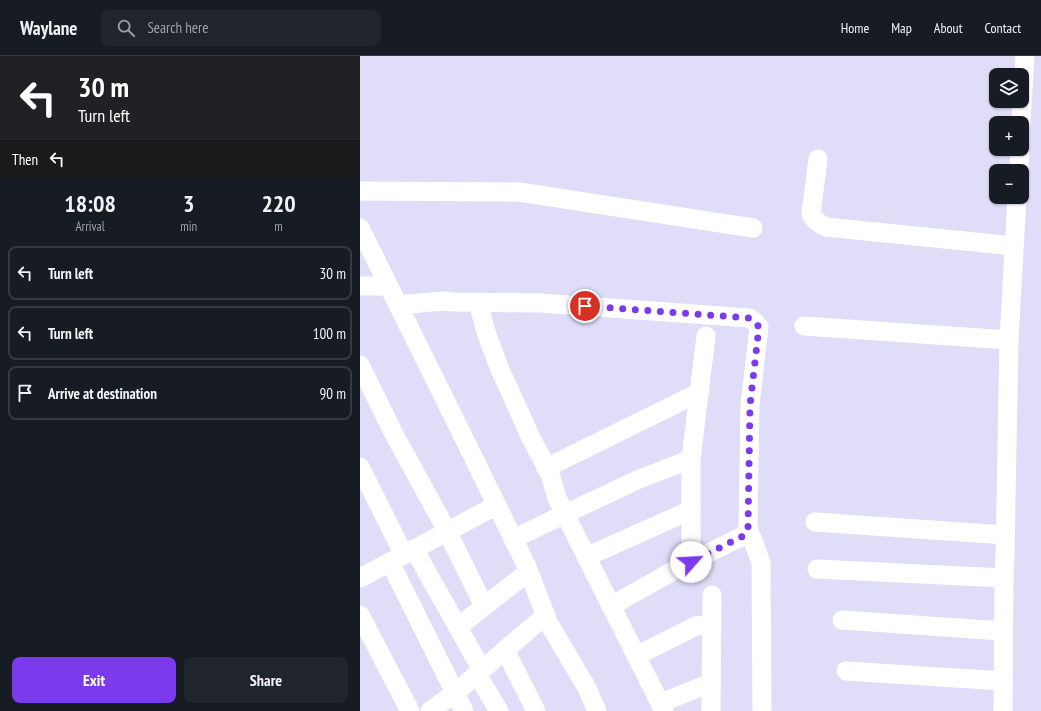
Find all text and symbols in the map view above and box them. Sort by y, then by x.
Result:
search box [101,10,381,46]
text: Waylane [20,16,77,40]
icon: search [115,17,137,39]
text: Search here [147,18,208,37]
text: Home [841,19,869,37]
text: Map [891,19,912,37]
text: About [934,19,963,37]
text: Contact [985,19,1021,37]
text: 30 m [78,68,129,105]
map controls [989,68,1029,204]
button: layers [989,68,1029,108]
icon: left [12,72,64,124]
text: Turn left [78,104,130,127]
button: + [989,116,1029,156]
icon: left [46,148,68,170]
text: Then [12,150,38,169]
button: − [989,164,1029,204]
text: 18:08 [64,188,116,219]
text: 3 [183,188,194,219]
text: 220 [261,188,296,219]
text: Arrival [75,218,105,235]
text: min [180,218,197,235]
text: m [274,218,283,235]
icon: left [14,262,36,284]
text: Turn left [48,264,93,283]
text: 30 m [320,264,346,283]
pin [568,289,602,323]
icon: arrive [574,295,596,317]
icon: left [14,322,36,344]
text: Turn left [48,324,93,343]
text: 100 m [313,324,346,343]
icon: arrive [14,382,36,404]
text: Arrive at destination [48,384,157,403]
text: 90 m [320,384,346,403]
position arrow [670,541,712,583]
button: Exit [12,657,176,703]
button: Share [184,657,348,703]

